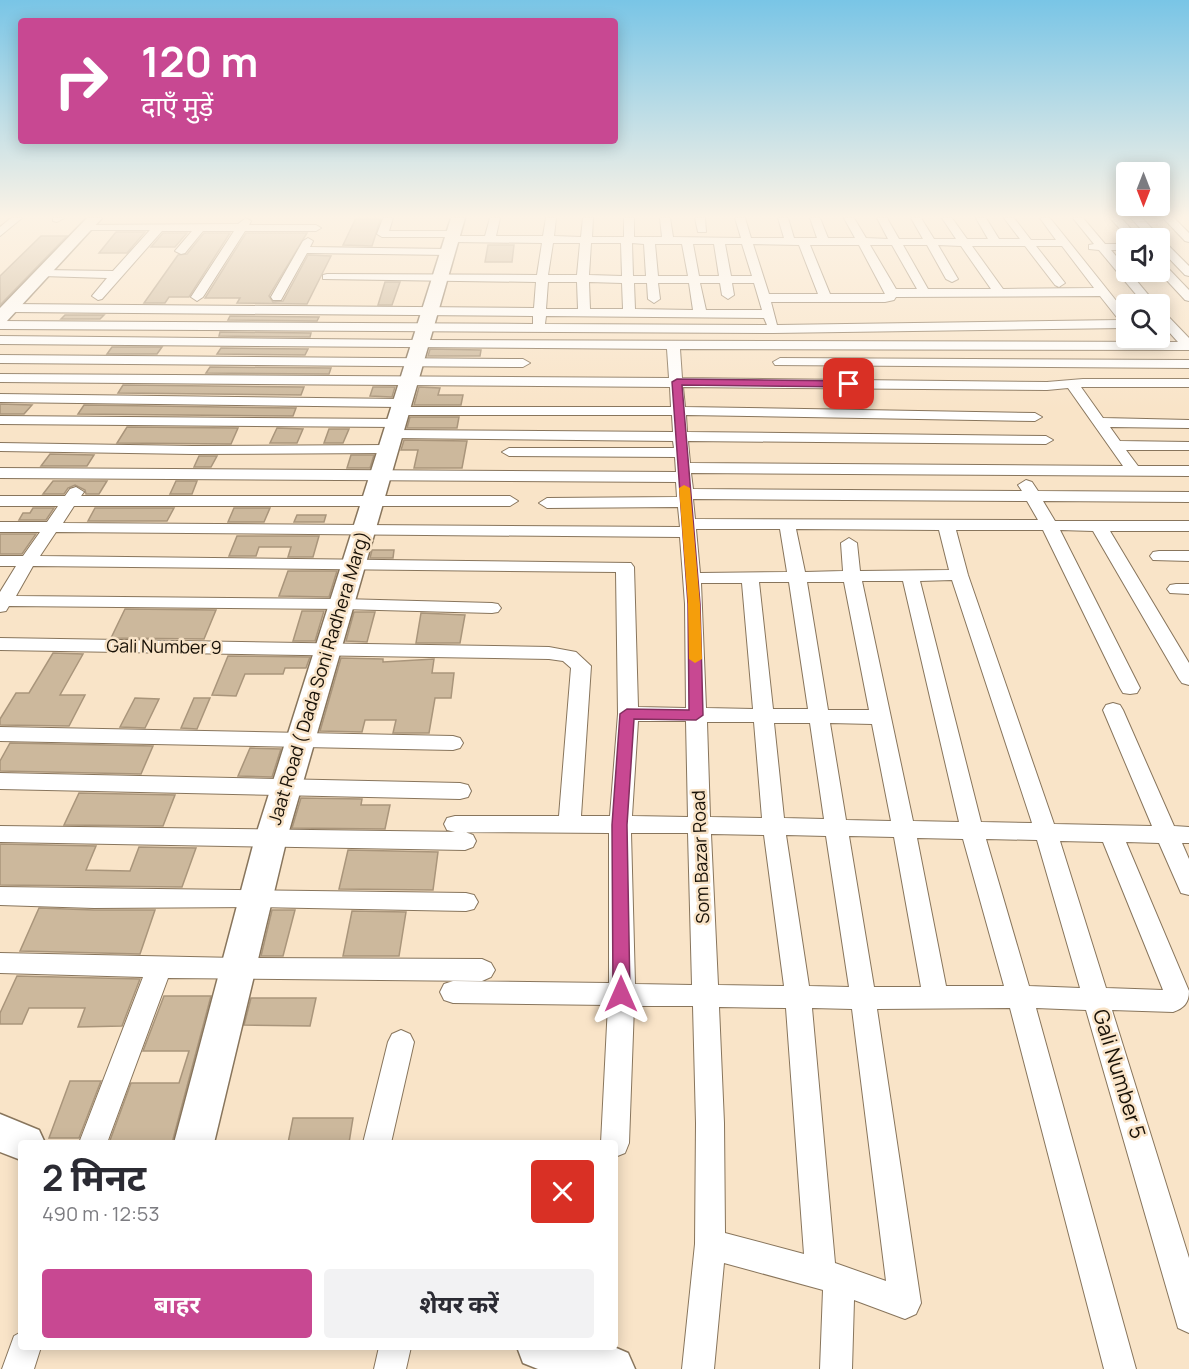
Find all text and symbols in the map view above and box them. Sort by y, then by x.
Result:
text: 120 m [141,32,258,90]
icon: right [42,42,120,120]
text: दाएँ मुड़ें [141,87,213,124]
north arrow [1116,162,1170,216]
map controls [1116,162,1170,348]
button: sound [1116,228,1170,282]
button: search [1116,294,1170,348]
pin [823,358,874,409]
icon: arrive [832,367,865,400]
street label: Jaat Road ( Dada Soni Radhera Marg) [262,528,374,827]
street label: Gali Number 9 [106,633,222,659]
street label: Som Bazar Road [686,790,714,924]
position arrow [589,962,653,1026]
street label: Gali Number 5 [1087,1006,1153,1142]
text: 2 मिनट [42,1153,146,1202]
button: close [531,1160,594,1223]
text: 490 m · 12:53 [42,1200,159,1227]
button: बाहर [42,1269,312,1338]
button: शेयर करें [324,1269,594,1338]

